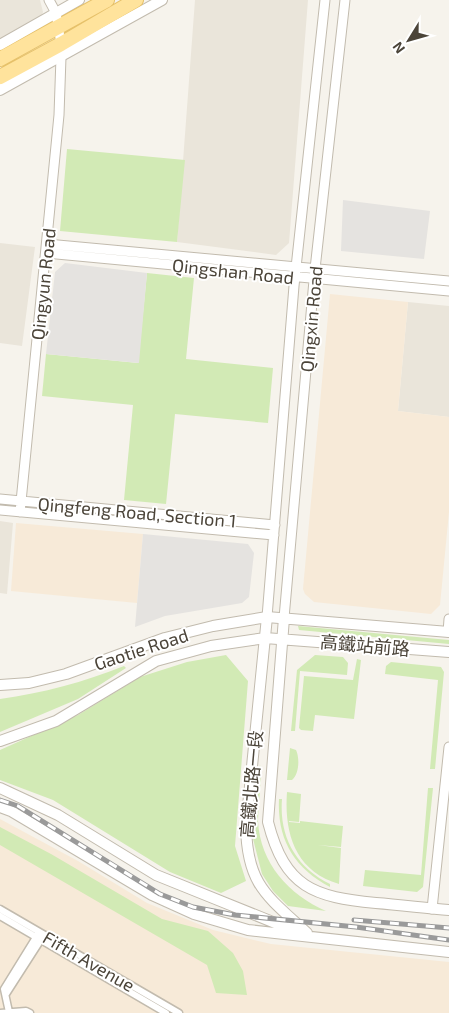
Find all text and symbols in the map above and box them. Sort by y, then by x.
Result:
north arrow [384,15,434,65]
text: N [388,39,408,57]
street label: Qingyun Road [26,227,60,341]
street label: Qingshan Road [171,254,295,288]
street label: Qingxin Road [295,265,327,373]
street label: Qingfeng Road, Section 1 [37,492,237,532]
street label: Gaotie Road [91,623,191,675]
street label: 高鐵站前路 [319,630,411,660]
street label: 高鐵北路一段 [235,729,267,839]
street label: Fifth Avenue [39,926,139,996]

